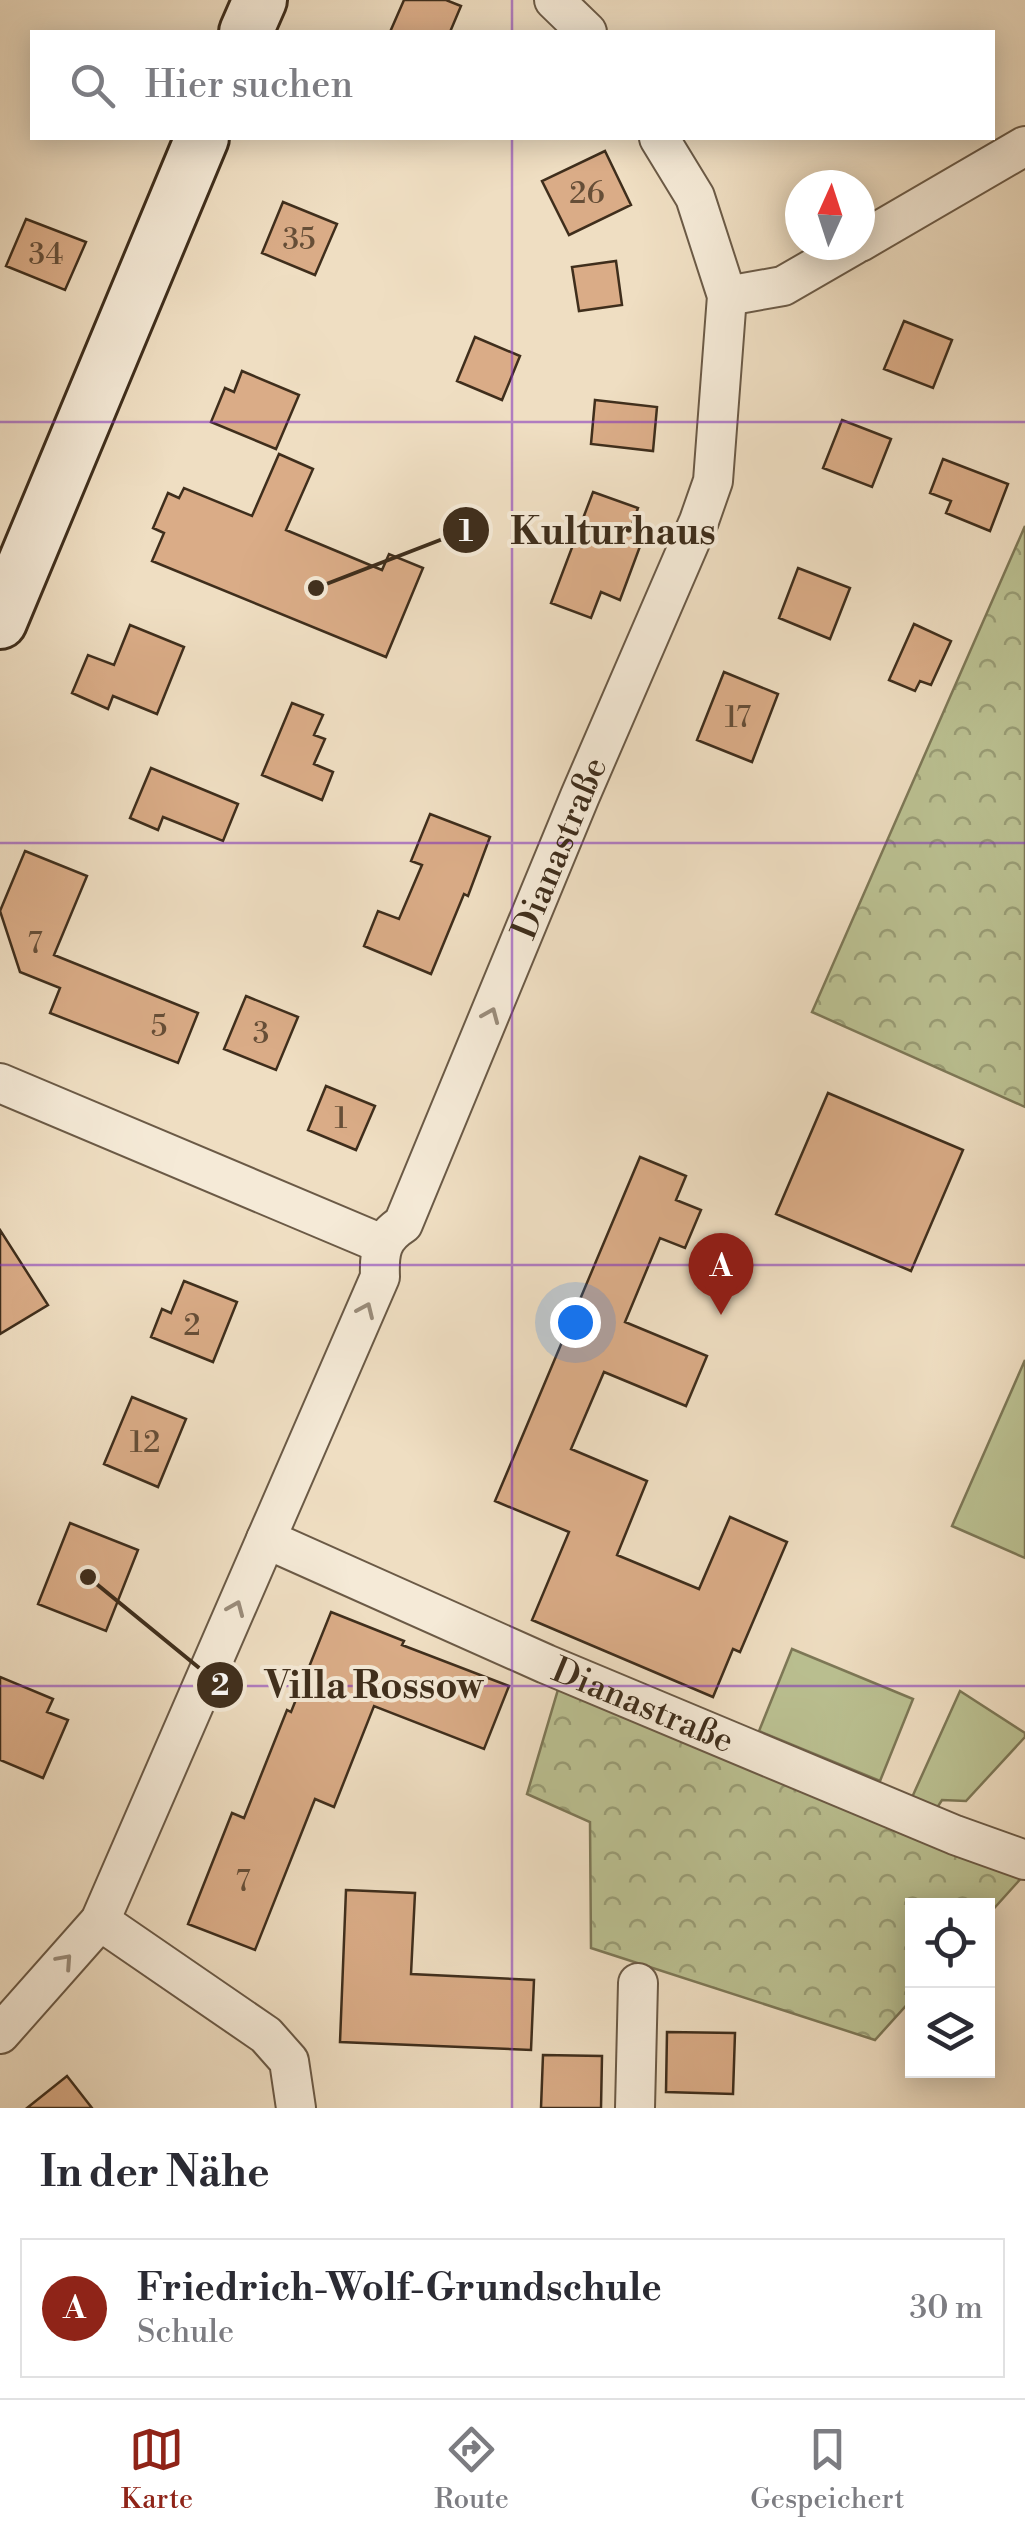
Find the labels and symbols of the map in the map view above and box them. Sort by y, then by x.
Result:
north arrow [785,170,875,260]
house number: 26 [569,175,605,213]
house number: 35 [282,221,316,259]
house number: 34 [29,236,63,274]
callout: Kulturhaus [441,496,736,564]
text: Kulturhaus [510,509,716,556]
text: 1 [459,513,474,551]
house number: 17 [725,699,751,737]
street label: Dianastraße [503,751,617,946]
house number: 7 [27,925,43,963]
one-way arrow [479,1007,499,1025]
house number: 5 [151,1008,167,1046]
house number: 3 [253,1015,269,1053]
house number: 1 [335,1100,348,1138]
pin: A [688,1232,754,1315]
your location [550,1297,601,1348]
one-way arrow [354,1302,374,1320]
house number: 2 [183,1307,201,1345]
house number: 12 [130,1424,160,1462]
one-way arrow [224,1600,244,1618]
street label: Dianastraße [545,1649,740,1763]
callout: Villa Rossow [195,1651,503,1719]
text: Villa Rossow [264,1663,484,1710]
text: 2 [211,1667,229,1705]
house number: 7 [235,1863,251,1901]
one-way arrow [53,1954,71,1973]

